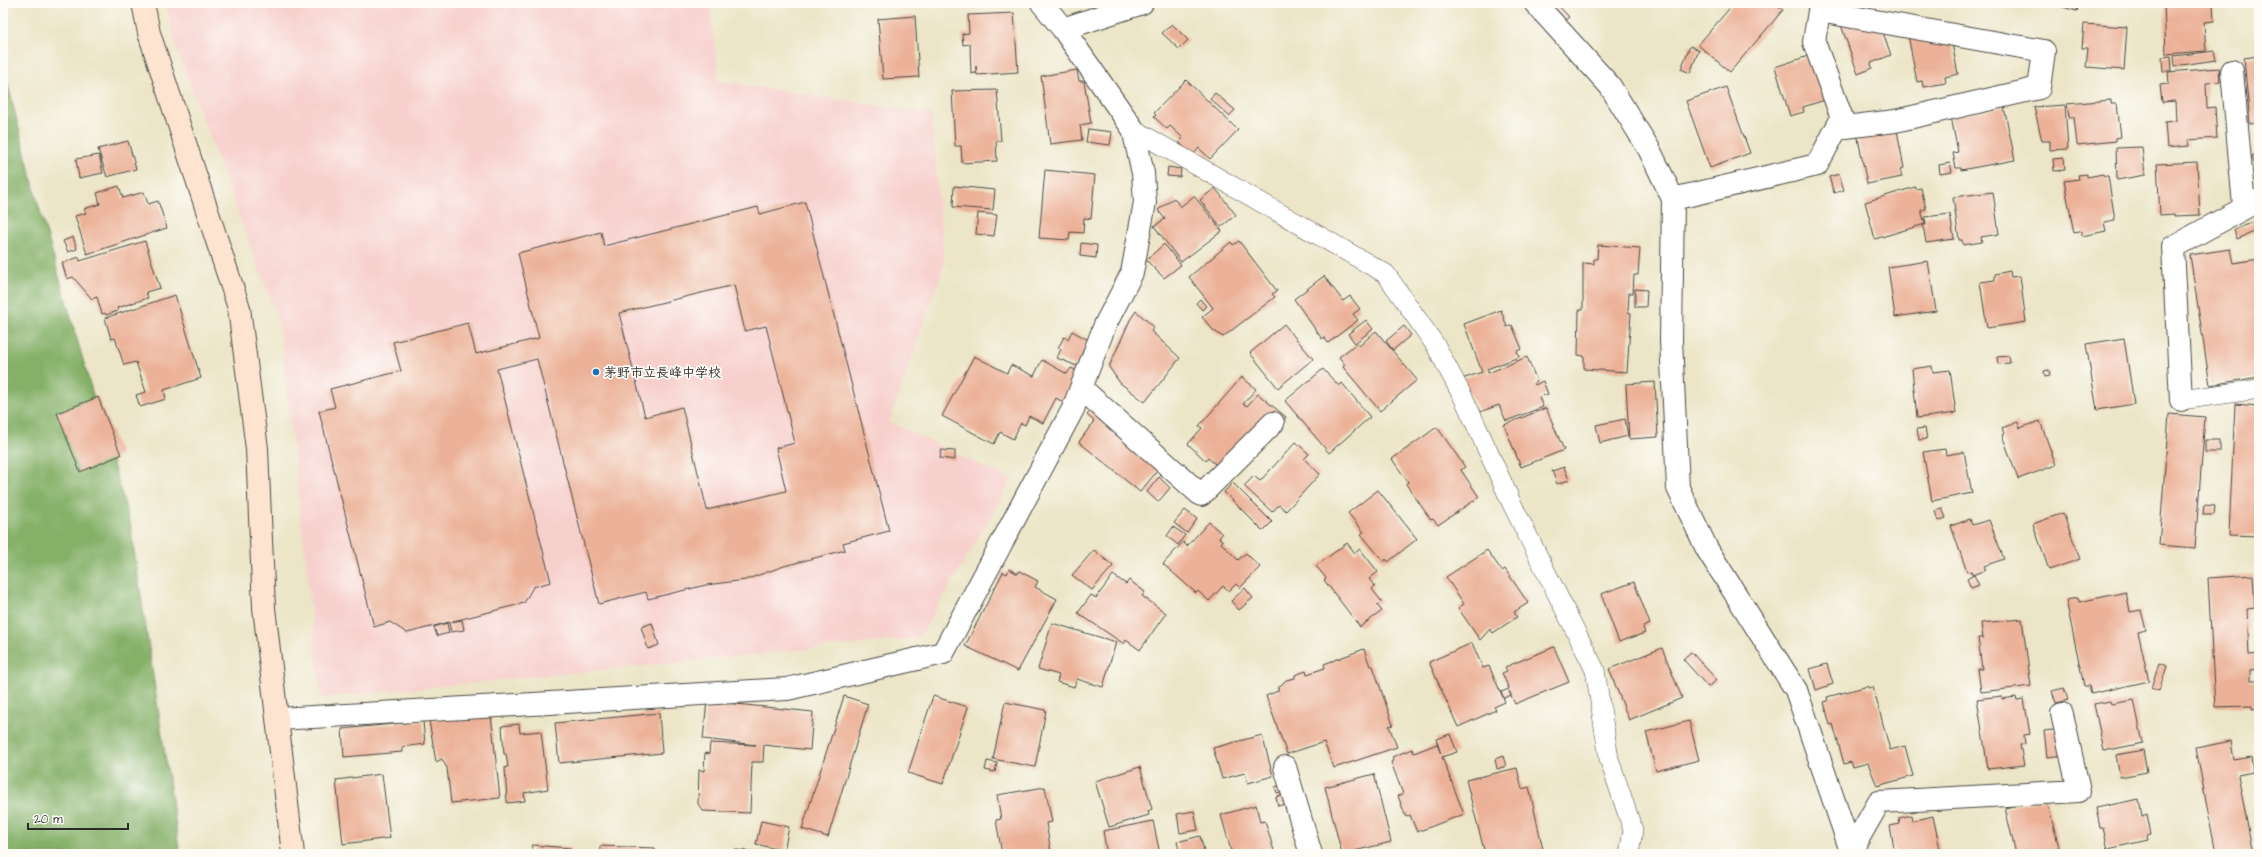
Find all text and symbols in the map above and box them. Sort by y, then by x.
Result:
place label: 茅野市立長峰中学校 [604,364,721,382]
marker: 茅野市立長峰中学校 [591,367,601,377]
scale bar [28,805,128,831]
text: 20 m [34,811,63,828]

